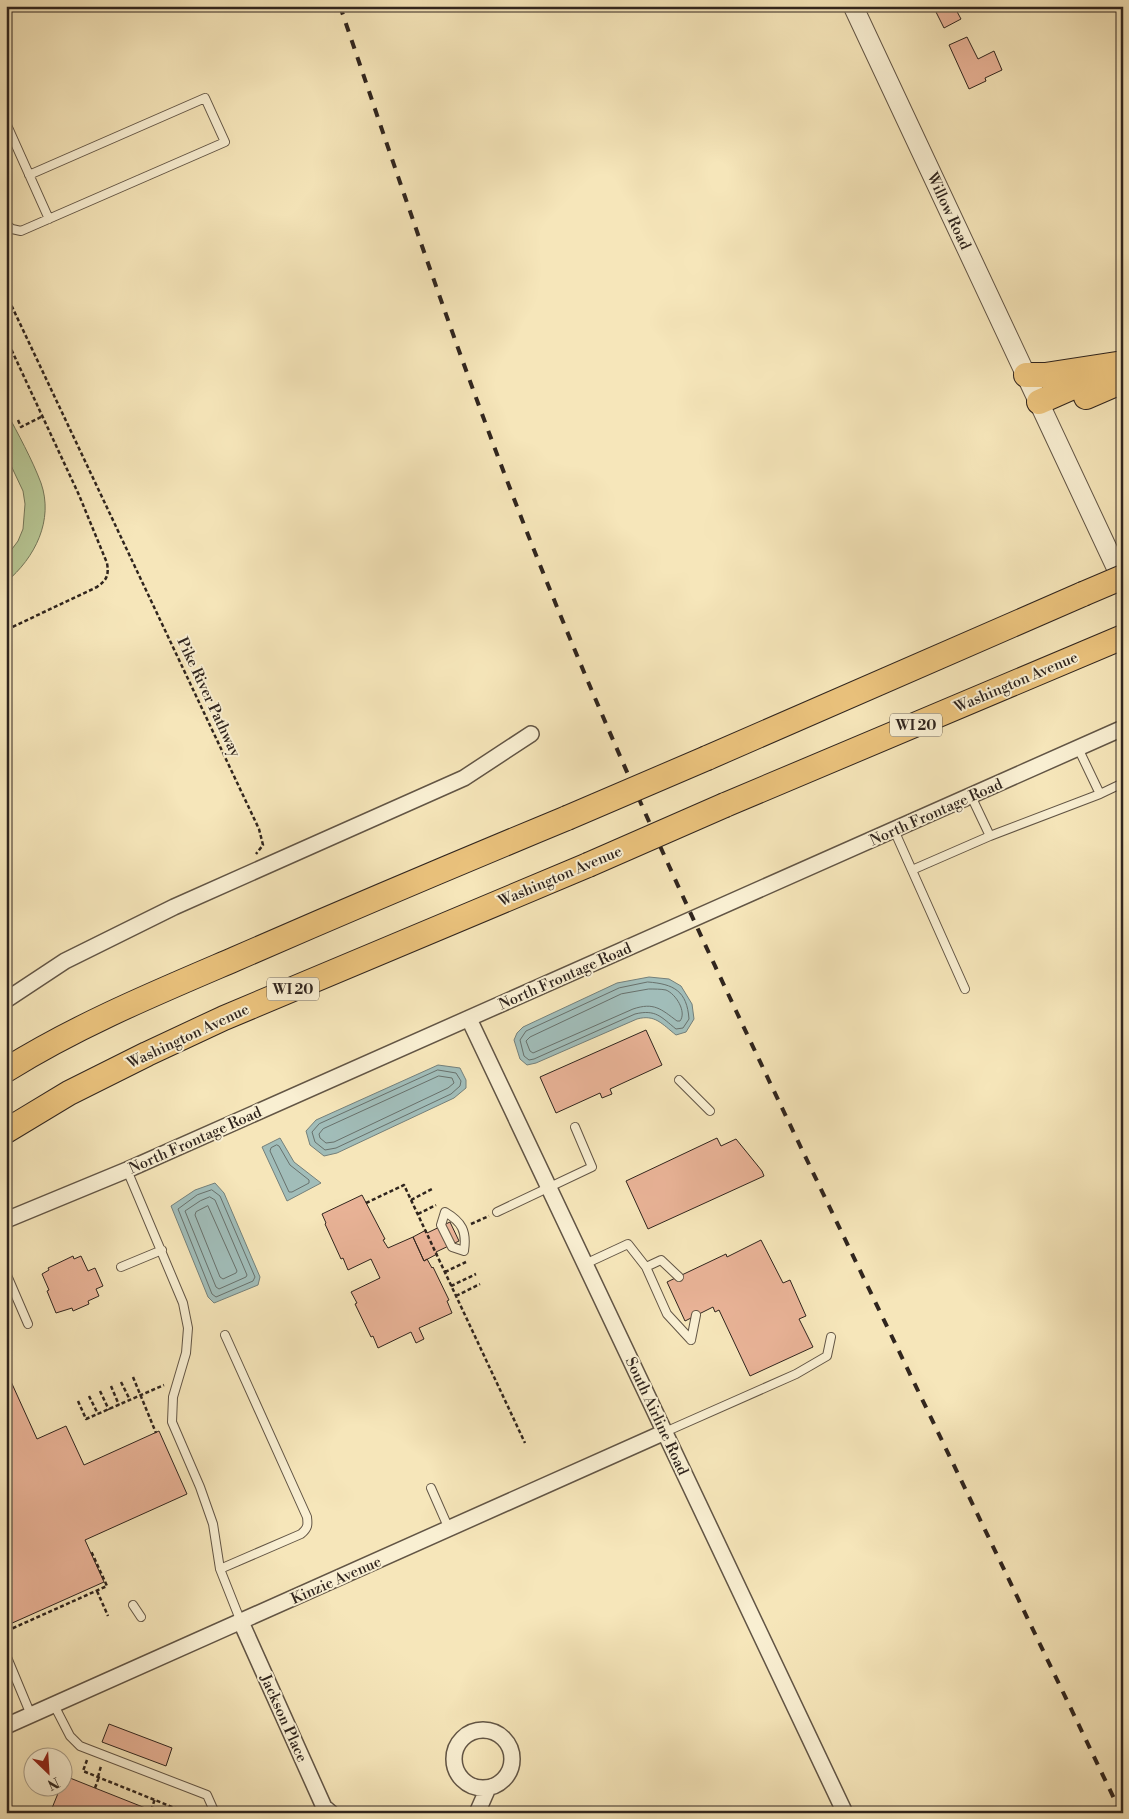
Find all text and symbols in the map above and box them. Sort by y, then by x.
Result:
street label: Willow Road [922,169,975,253]
street label: Pike River Pathway [172,634,245,761]
street label: Washington Avenue [951,648,1081,717]
road number: WI 20 [890,714,942,736]
street label: North Frontage Road [867,774,1006,850]
street label: Washington Avenue [495,842,625,911]
street label: North Frontage Road [496,938,635,1014]
road number: WI 20 [267,978,319,1001]
street label: Washington Avenue [123,1000,252,1073]
street label: North Frontage Road [126,1102,265,1178]
street label: South Airline Road [621,1354,692,1479]
street label: Kinzie Avenue [288,1552,384,1609]
street label: Jackson Place [255,1670,311,1765]
north arrow [22,1746,72,1796]
text: N [44,1772,62,1793]

